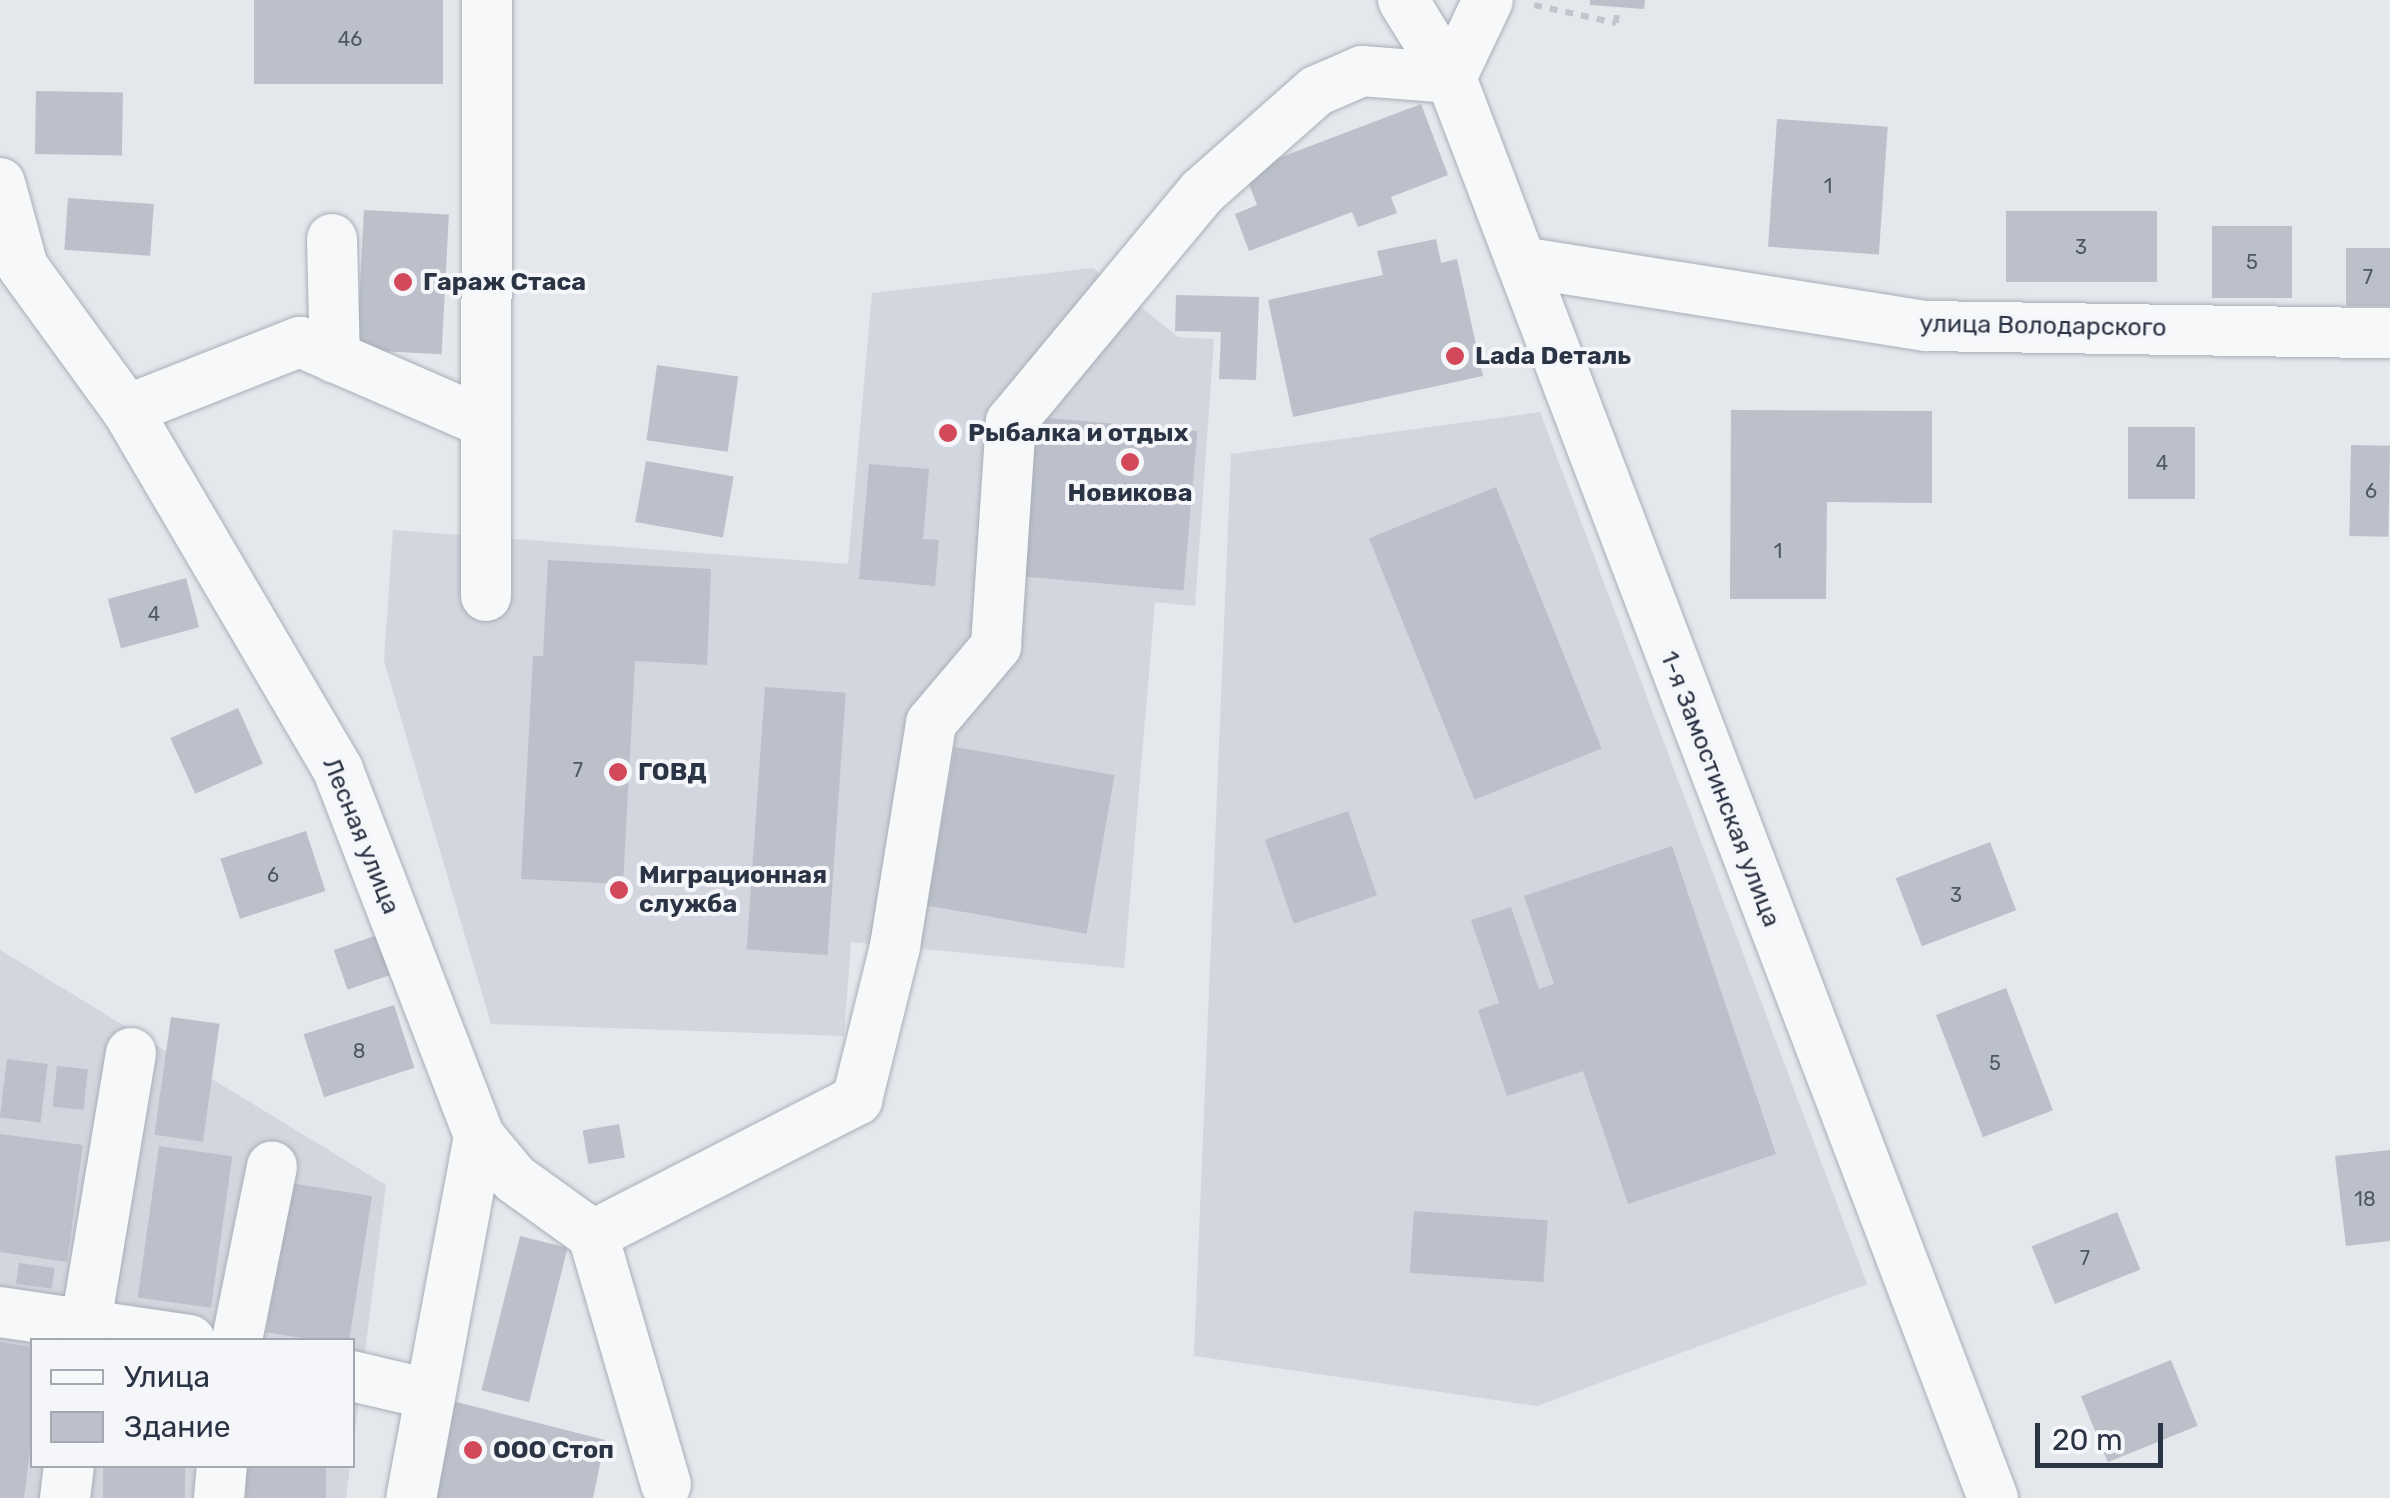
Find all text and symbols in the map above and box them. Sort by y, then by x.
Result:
house number: 46 [338,27,362,51]
house number: 1 [1824,174,1832,198]
house number: 3 [2075,235,2087,259]
house number: 5 [2246,250,2258,274]
house number: 7 [2363,265,2373,289]
place label: Гараж Стаса [423,267,586,297]
marker: Гараж Стаса [392,271,414,293]
street label: улица Володарского [1919,309,2167,343]
place label: Lada Dеталь [1475,341,1631,371]
marker: Lada Dеталь [1444,345,1466,367]
place label: Рыбалка и отдых [968,418,1188,448]
marker: Рыбалка и отдых [937,422,959,444]
marker: Новикова [1119,451,1141,473]
house number: 4 [2156,451,2168,475]
place label: Новикова [1068,478,1192,508]
house number: 6 [2365,479,2377,503]
house number: 1 [1774,539,1782,563]
house number: 4 [148,602,160,626]
street label: 1-я Замостинская улица [1653,647,1787,931]
street label: Лесная улица [316,753,406,919]
place label: ГОВД [638,757,707,787]
house number: 7 [573,758,583,782]
marker: ГОВД [607,761,629,783]
place label: Миграционная служба [639,861,827,920]
house number: 6 [267,863,279,887]
marker: Миграционная служба [608,879,630,901]
house number: 3 [1950,883,1962,907]
house number: 8 [353,1039,365,1063]
house number: 5 [1989,1051,2001,1075]
house number: 18 [2354,1187,2376,1211]
house number: 7 [2080,1246,2090,1270]
legend [30,1338,355,1468]
text: Улица [124,1359,210,1395]
scale bar [2040,1403,2168,1465]
text: Здание [124,1409,231,1445]
text: 20 m [2052,1422,2123,1458]
place label: ООО Стоп [493,1435,614,1465]
marker: ООО Стоп [462,1439,484,1461]

